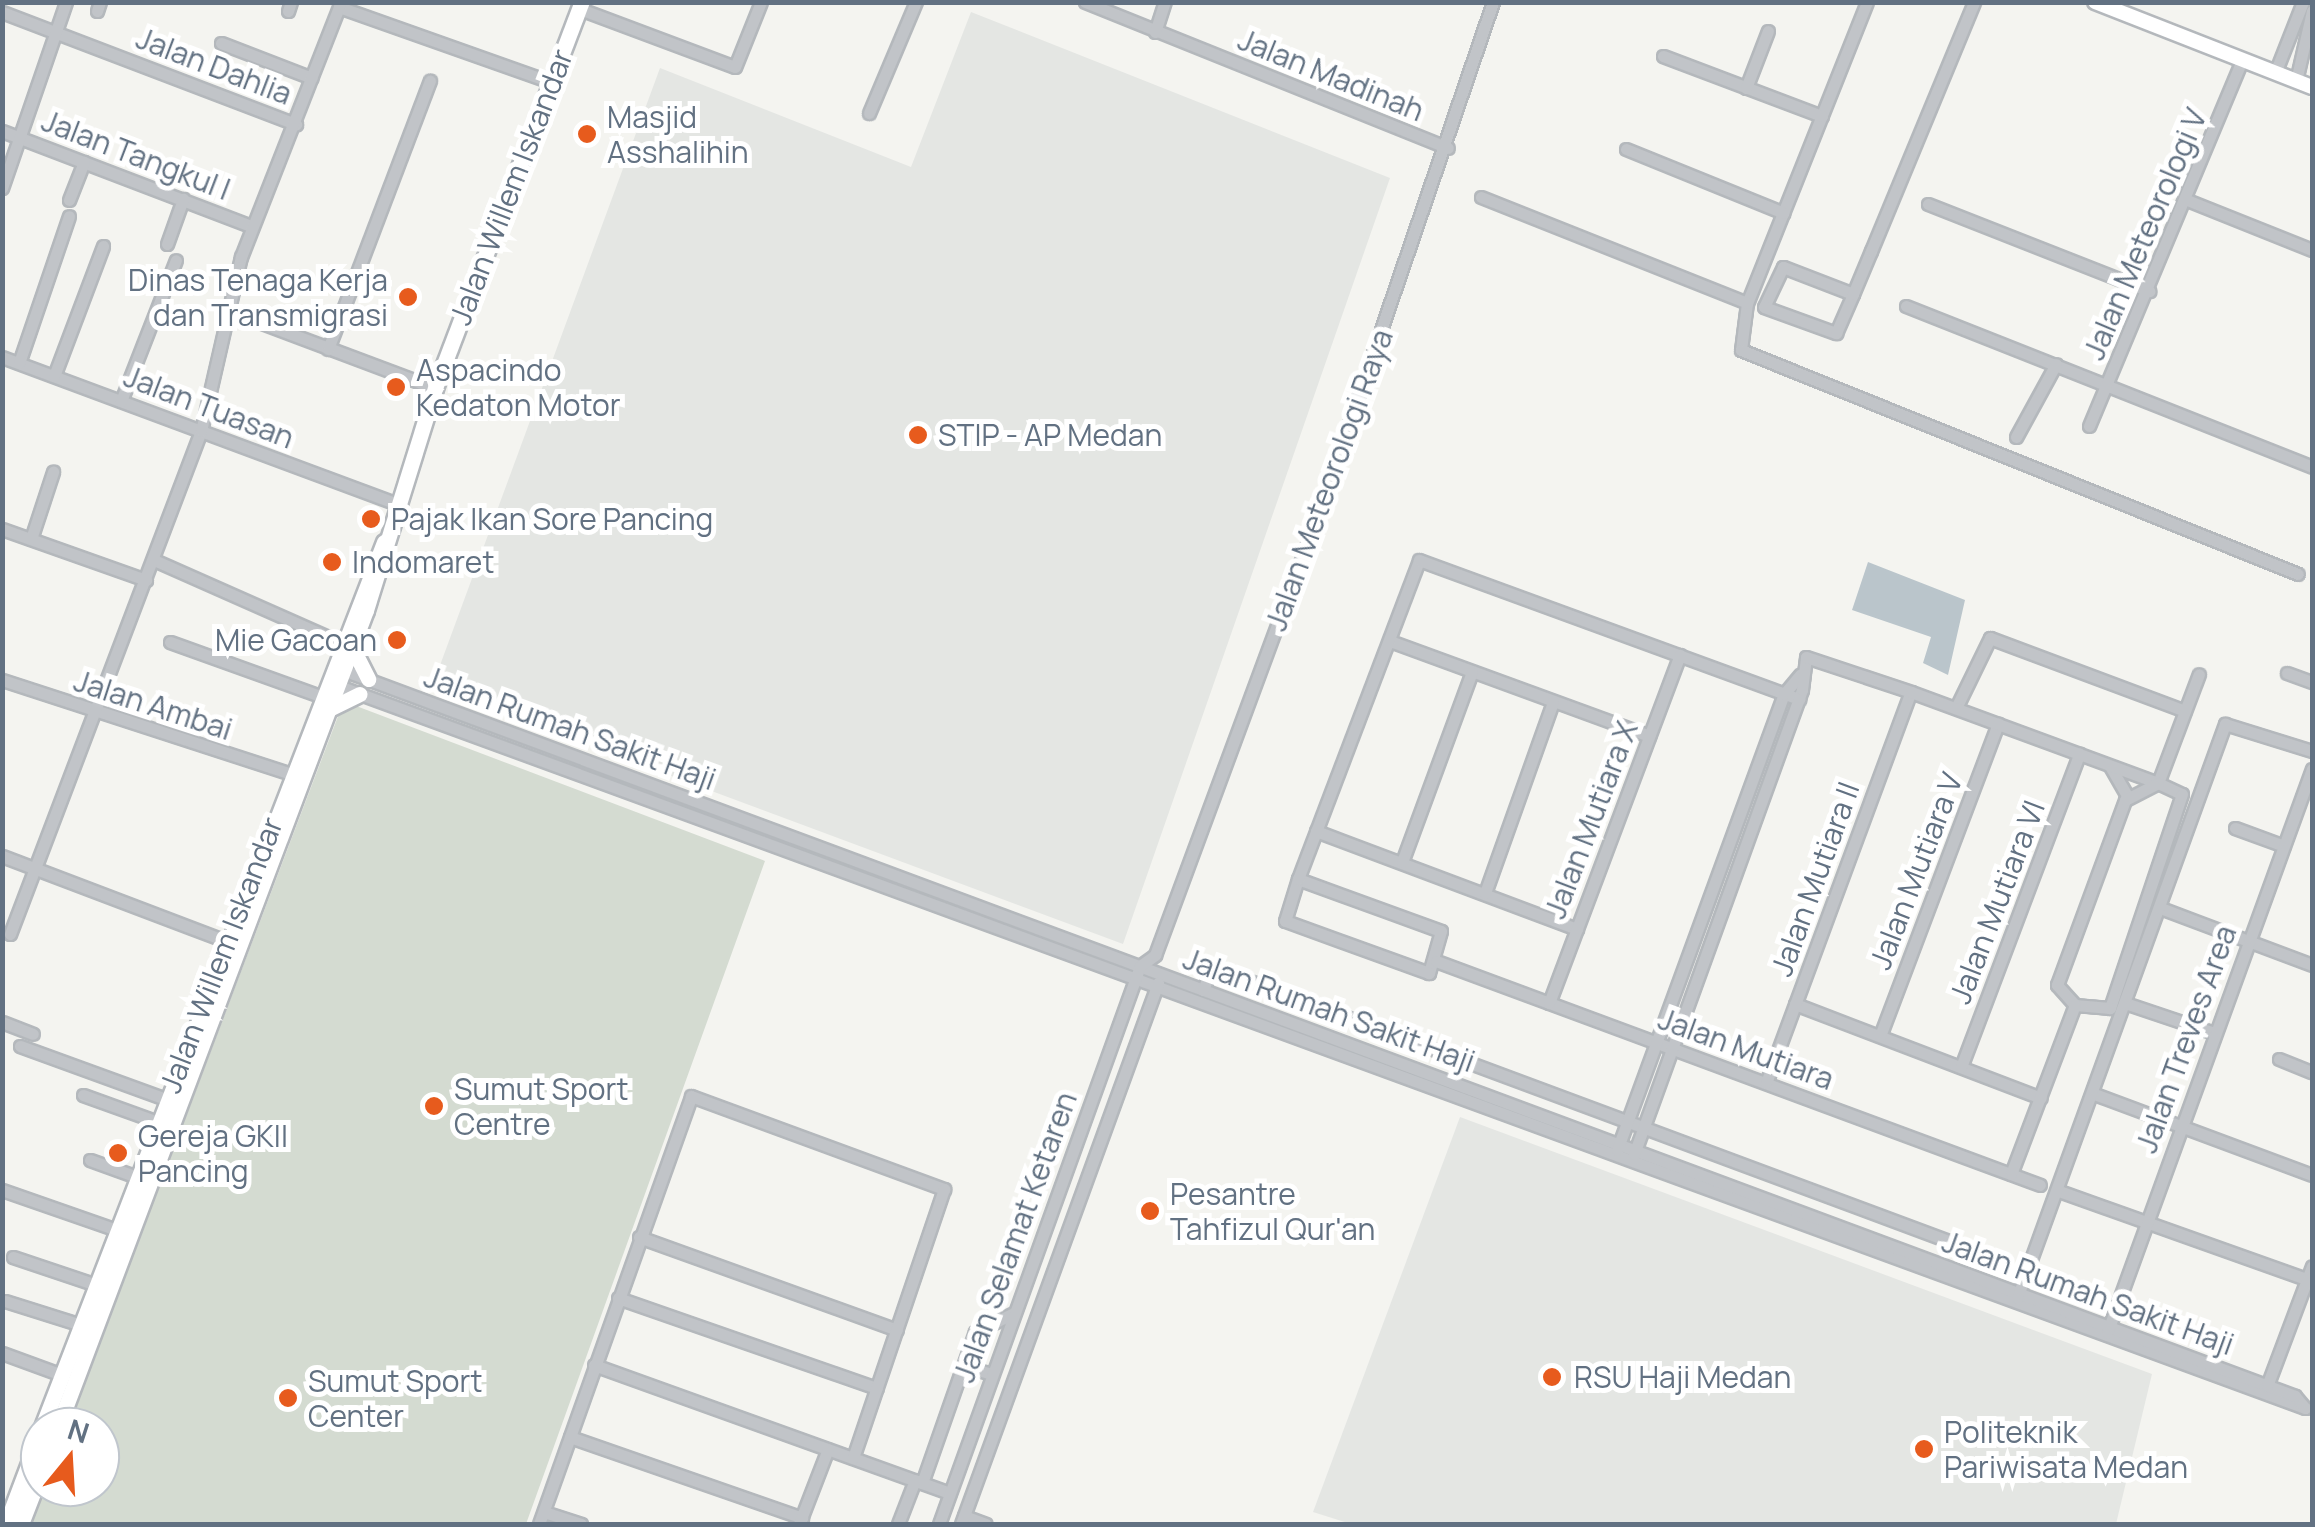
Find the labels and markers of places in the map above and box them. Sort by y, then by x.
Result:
place label: Masjid Asshalihin [607,99,749,170]
marker: Masjid Asshalihin [576,123,598,145]
place label: Dinas Tenaga Kerja dan Transmigrasi [128,262,388,332]
marker: Dinas Tenaga Kerja dan Transmigrasi [397,286,419,308]
place label: Aspacindo Kedaton Motor [416,352,620,422]
marker: Aspacindo Kedaton Motor [385,376,407,398]
place label: STIP - AP Medan [938,417,1162,453]
marker: STIP - AP Medan [907,424,929,446]
place label: Pajak Ikan Sore Pancing [391,501,713,537]
marker: Pajak Ikan Sore Pancing [360,508,382,530]
place label: Indomaret [352,544,494,580]
marker: Indomaret [321,551,343,573]
place label: Mie Gacoan [215,622,377,658]
marker: Mie Gacoan [386,629,408,651]
place label: Sumut Sport Centre [454,1071,628,1142]
marker: Sumut Sport Centre [423,1095,445,1117]
place label: Gereja GKII Pancing [138,1118,288,1188]
marker: Gereja GKII Pancing [107,1142,129,1164]
place label: Pesantre Tahfizul Qur'an [1170,1176,1375,1246]
marker: Pesantre Tahfizul Qur'an [1139,1200,1161,1222]
place label: RSU Haji Medan [1574,1359,1791,1395]
place label: Sumut Sport Center [308,1363,482,1434]
marker: RSU Haji Medan [1539,1364,1565,1390]
marker: Sumut Sport Center [277,1387,299,1409]
place label: Politeknik Pariwisata Medan [1944,1414,2188,1484]
marker: Politeknik Pariwisata Medan [1913,1438,1935,1460]

